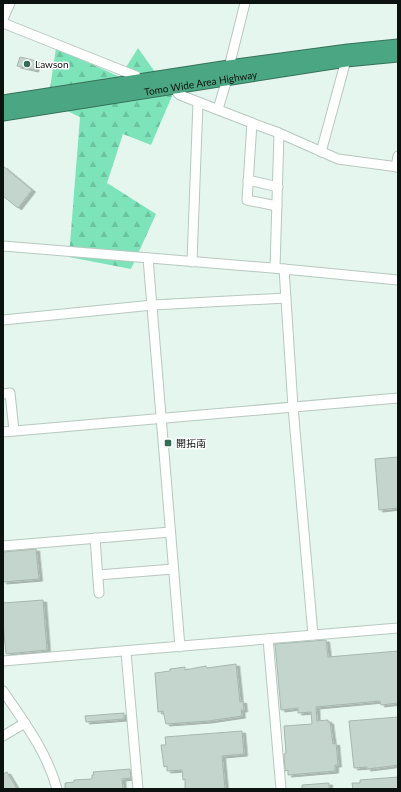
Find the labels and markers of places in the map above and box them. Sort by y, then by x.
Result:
place label: Lawson [35,58,68,70]
marker: Lawson [22,59,32,69]
place label: 開拓南 [176,437,206,449]
marker: 開拓南 [163,438,173,448]

